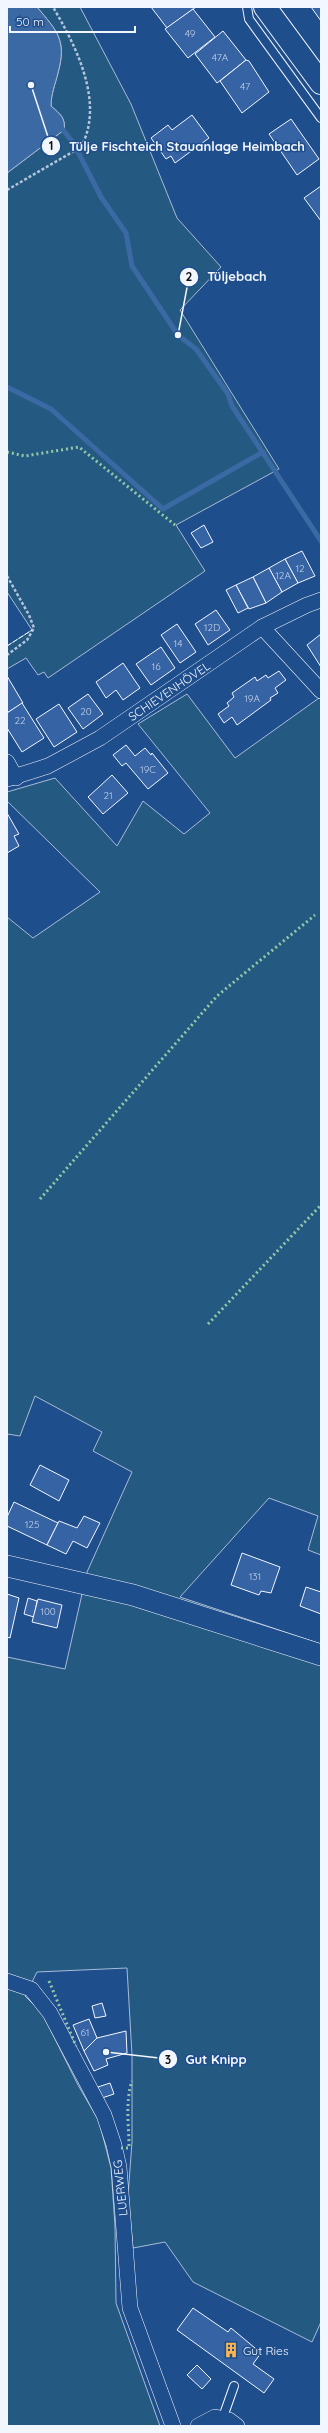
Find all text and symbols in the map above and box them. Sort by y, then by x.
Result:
scale bar [10,8,135,34]
text: 50 m [16,14,44,29]
house number: 49 [185,27,196,40]
house number: 47A [212,51,229,64]
house number: 47 [240,80,250,93]
callout: Tülje Fischteich Stauanlage Heimbach [41,134,313,159]
text: 1 [49,138,53,153]
text: Tülje Fischteich Stauanlage Heimbach [69,138,305,154]
callout: Tüljebach [179,264,274,289]
text: Tüljebach [207,268,267,284]
text: 2 [186,269,193,284]
house number: 12 [295,562,305,575]
house number: 12A [275,569,291,582]
house number: 12D [204,621,220,634]
house number: 14 [174,637,182,650]
street label: SCHIEVENHÖVEL [125,658,213,724]
house number: 16 [151,660,161,673]
house number: 19A [244,692,260,705]
house number: 20 [80,705,92,718]
house number: 22 [14,714,26,727]
house number: 19C [140,763,156,776]
house number: 21 [103,789,113,802]
house number: 125 [25,1518,39,1531]
house number: 131 [249,1570,261,1583]
house number: 100 [40,1605,56,1618]
house number: 61 [80,2026,90,2039]
callout: Gut Knipp [158,2047,255,2072]
text: Gut Knipp [185,2051,247,2067]
text: 3 [165,2052,171,2067]
street label: LUERWEG [110,2159,130,2217]
building icon: Gut Ries [222,2341,240,2359]
place label: Gut Ries [243,2343,289,2358]

